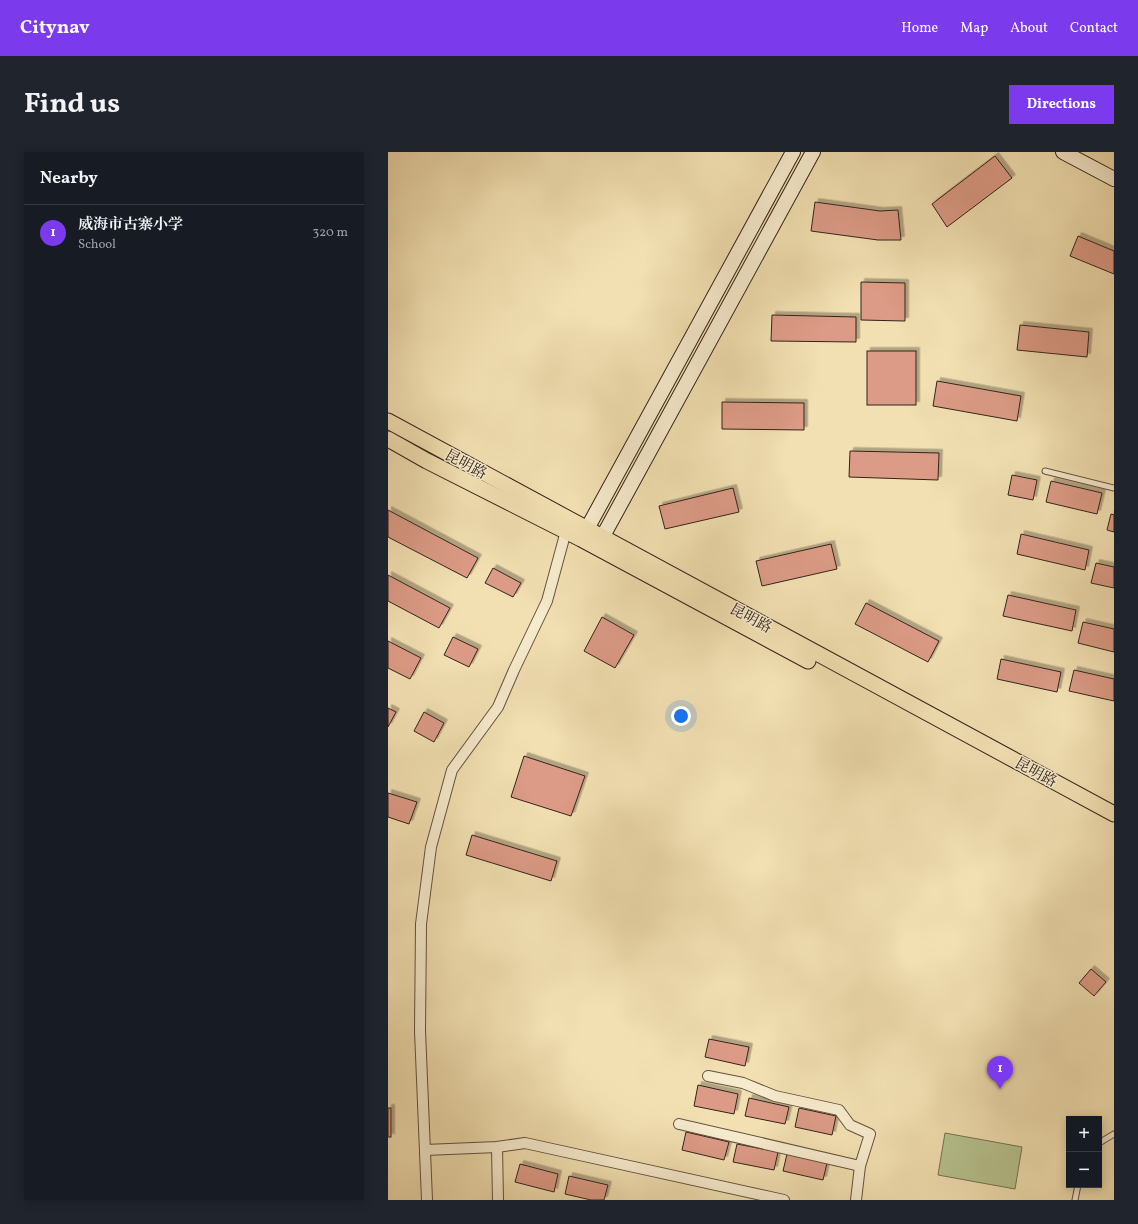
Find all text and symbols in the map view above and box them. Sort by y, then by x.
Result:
text: Citynav [20,15,90,41]
text: Home [901,19,938,38]
text: Map [960,19,988,38]
text: About [1010,19,1048,38]
text: Contact [1070,19,1118,38]
text: Find us [24,85,120,124]
button: Directions [1009,85,1114,124]
text: Nearby [40,167,98,190]
text: 威海市古寨小学 [78,215,183,236]
text: 1 [50,224,56,242]
text: 320 m [313,224,348,242]
text: School [78,236,116,254]
street label: 昆明路 [440,445,490,485]
street label: 昆明路 [725,599,775,639]
your location [671,706,691,726]
street label: 昆明路 [1010,753,1060,793]
pin: 1 [987,1056,1013,1089]
map controls [1066,1116,1102,1188]
button: + [1066,1116,1102,1152]
button: − [1066,1152,1102,1188]

